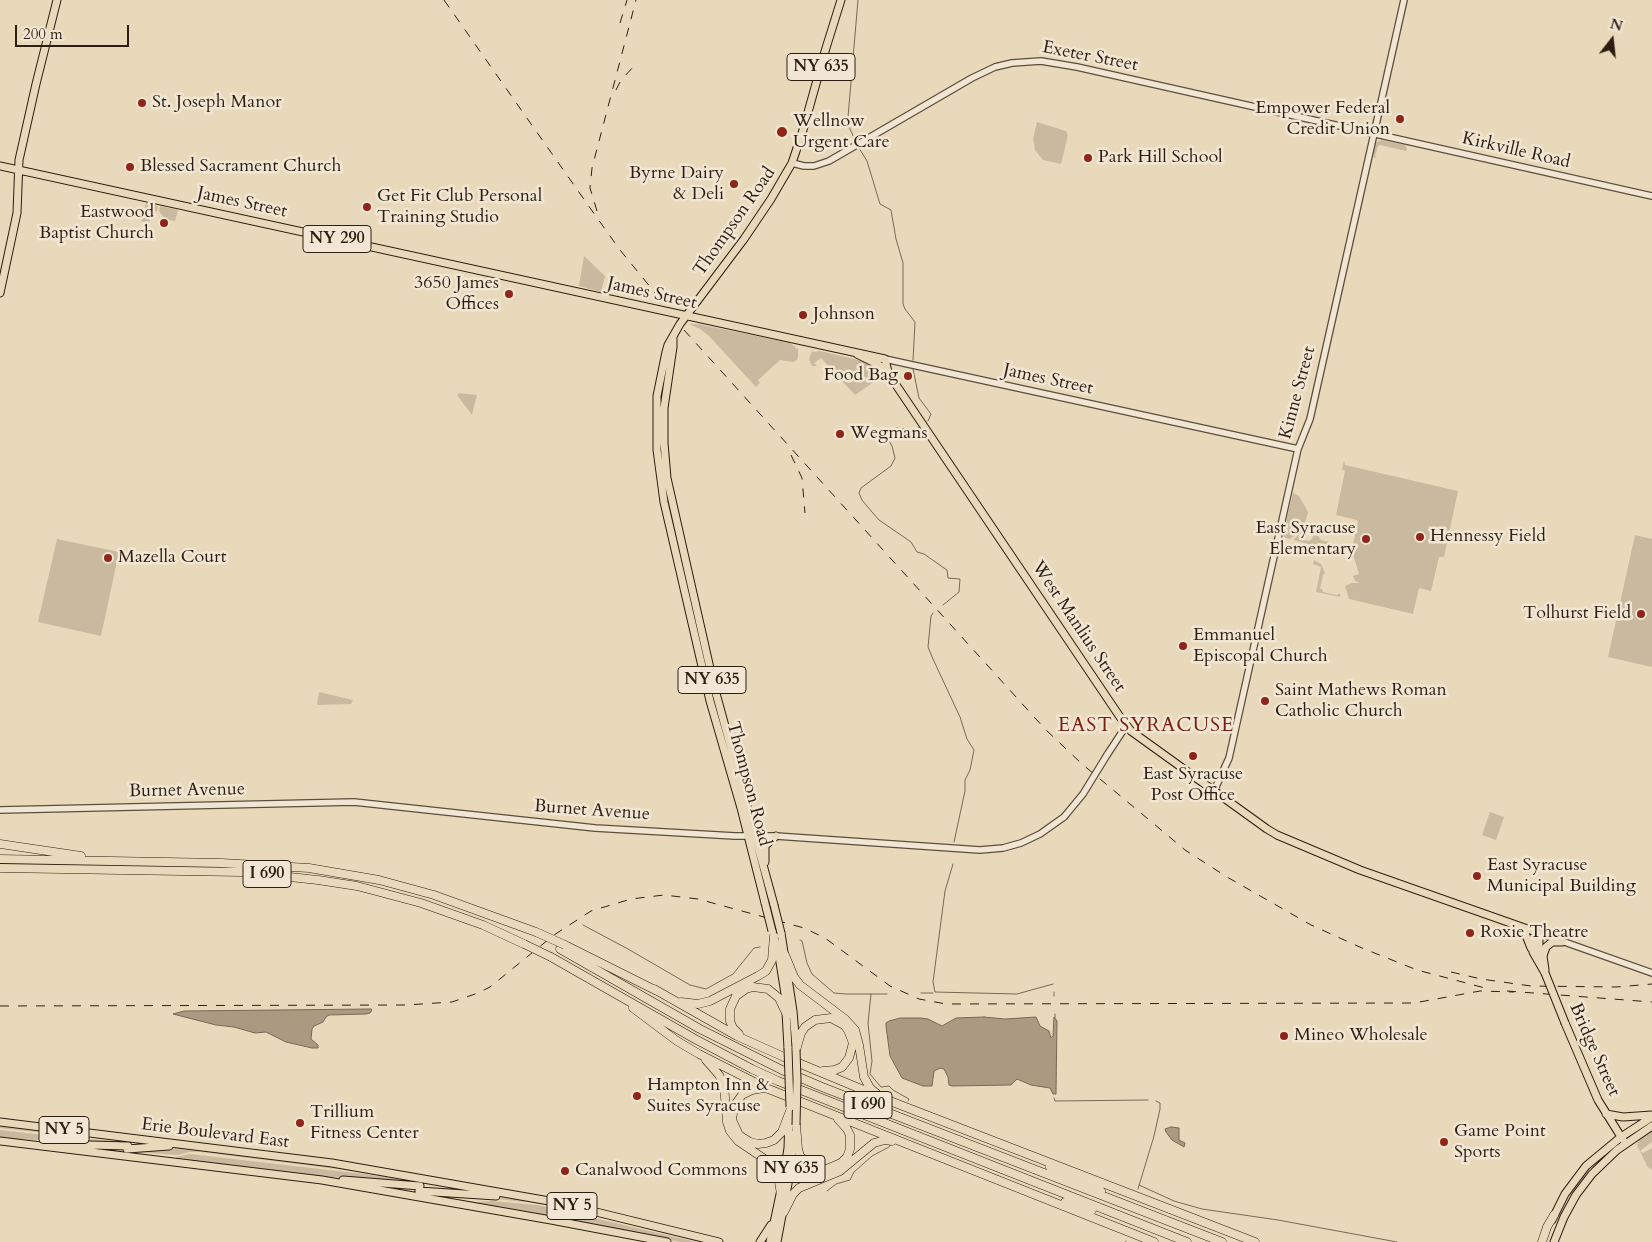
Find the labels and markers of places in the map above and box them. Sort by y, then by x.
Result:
place label: St. Joseph Manor [152,92,282,114]
marker: St. Joseph Manor [136,97,148,109]
place label: Empower Federal Credit Union [1255,98,1390,140]
place label: Wellnow Urgent Care [793,111,890,154]
marker: Empower Federal Credit Union [1394,113,1406,125]
marker: Wellnow Urgent Care [775,125,789,139]
place label: Park Hill School [1098,147,1223,169]
marker: Park Hill School [1082,152,1094,164]
place label: Blessed Sacrament Church [140,156,341,178]
marker: Blessed Sacrament Church [124,161,136,173]
place label: Byrne Dairy & Deli [629,163,724,205]
marker: Byrne Dairy & Deli [728,178,740,190]
place label: Get Fit Club Personal Training Studio [377,186,542,228]
marker: Get Fit Club Personal Training Studio [361,201,373,213]
place label: Eastwood Baptist Church [39,202,154,244]
marker: Eastwood Baptist Church [158,217,170,229]
place label: 3650 James Offices [414,273,499,316]
marker: 3650 James Offices [503,288,515,300]
place label: Johnson [813,304,875,326]
marker: Johnson [797,309,809,321]
place label: Food Bag [824,365,898,387]
marker: Food Bag [902,370,914,382]
place label: Wegmans [850,423,927,445]
marker: Wegmans [834,428,846,440]
place label: East Syracuse Elementary [1255,518,1356,560]
place label: Hennessy Field [1430,526,1546,548]
marker: Hennessy Field [1414,531,1426,543]
marker: East Syracuse Elementary [1360,533,1372,545]
place label: Mazella Court [118,547,226,569]
marker: Mazella Court [102,552,114,564]
place label: Tolhurst Field [1523,603,1631,625]
marker: Tolhurst Field [1635,608,1647,620]
place label: Emmanuel Episcopal Church [1193,625,1328,668]
marker: Emmanuel Episcopal Church [1177,640,1189,652]
place label: Saint Mathews Roman Catholic Church [1275,680,1447,722]
marker: Saint Mathews Roman Catholic Church [1259,695,1271,707]
marker: East Syracuse Post Office [1187,750,1199,762]
place label: East Syracuse Post Office [1143,764,1243,806]
place label: East Syracuse Municipal Building [1487,855,1636,898]
marker: East Syracuse Municipal Building [1471,870,1483,882]
place label: Roxie Theatre [1480,922,1589,944]
marker: Roxie Theatre [1464,927,1476,939]
place label: Mineo Wholesale [1294,1025,1428,1047]
marker: Mineo Wholesale [1278,1030,1290,1042]
place label: Hampton Inn & Suites Syracuse [647,1075,770,1118]
marker: Hampton Inn & Suites Syracuse [631,1090,643,1102]
place label: Trillium Fitness Center [310,1102,419,1144]
marker: Trillium Fitness Center [294,1117,306,1129]
place label: Game Point Sports [1454,1121,1546,1164]
marker: Game Point Sports [1438,1136,1450,1148]
place label: Canalwood Commons [575,1160,747,1182]
marker: Canalwood Commons [559,1165,571,1177]

